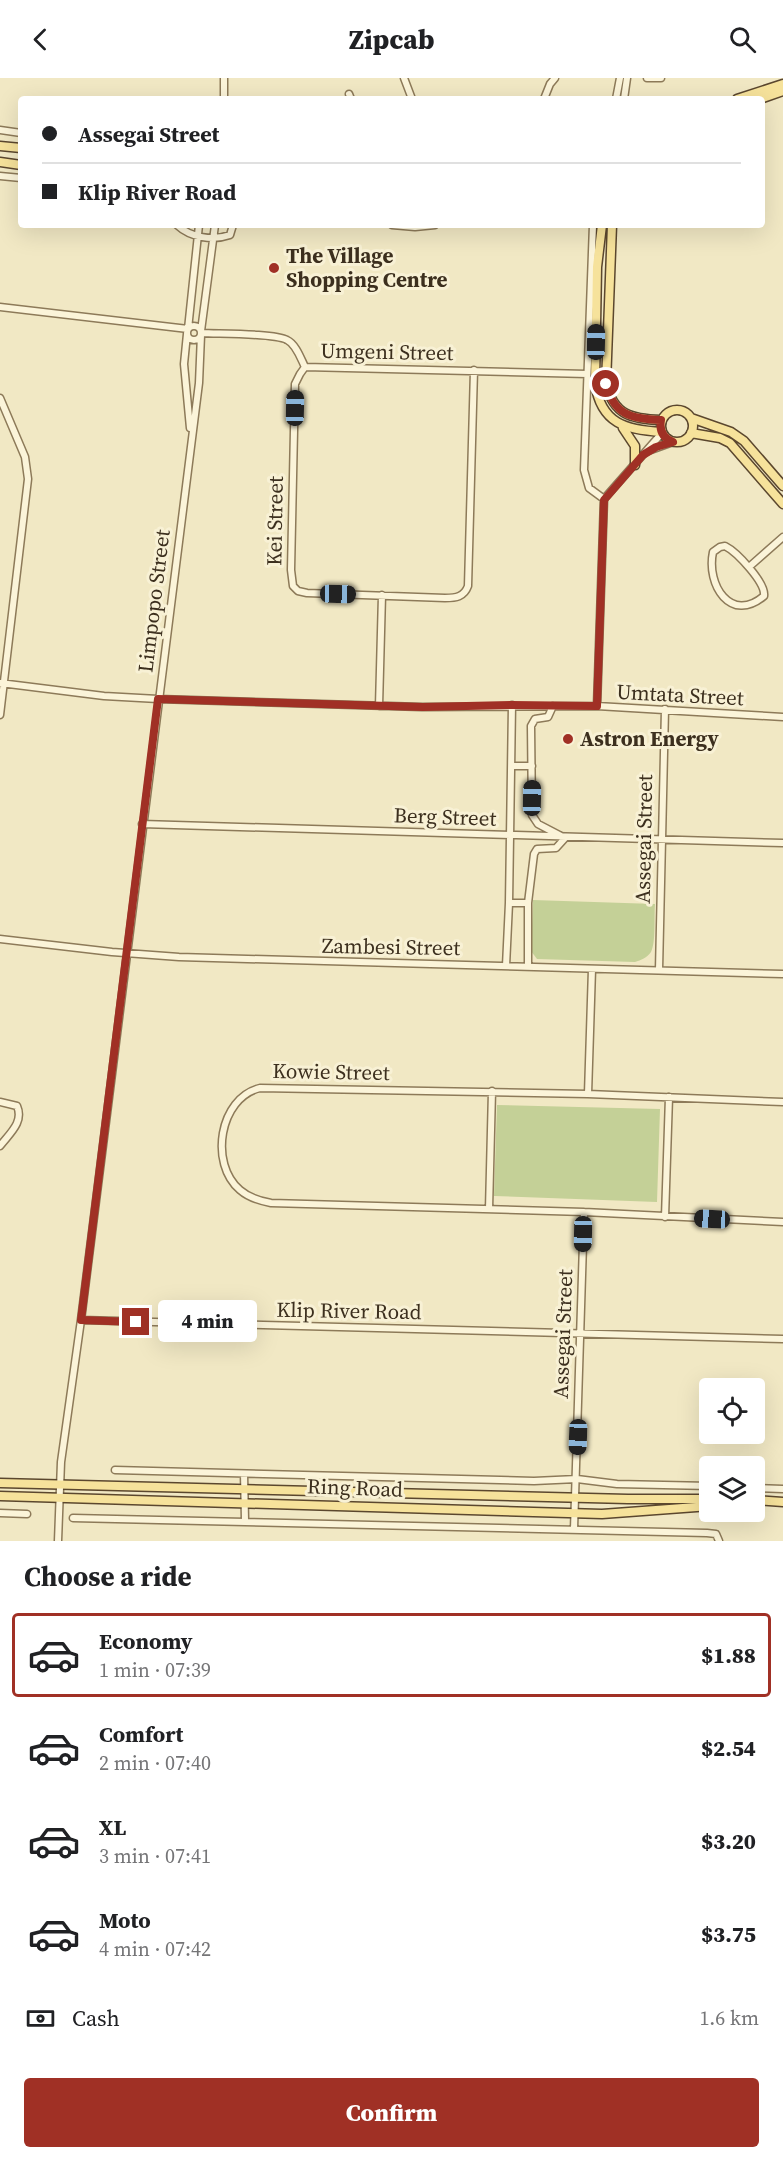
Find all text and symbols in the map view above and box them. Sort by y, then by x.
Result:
text: Zipcab [349,21,434,58]
icon: back [24,23,57,56]
icon: search [726,23,759,56]
text: Assegai Street [78,119,219,149]
text: Klip River Road [78,177,236,207]
place label: The Village Shopping Centre [286,241,448,294]
marker: The Village Shopping Centre [267,261,281,275]
car [587,324,605,360]
street label: Umgeni Street [320,336,454,367]
route start [592,370,619,397]
car [286,390,304,426]
street label: Kei Street [259,476,290,566]
street label: Limpopo Street [130,528,177,674]
car [320,585,356,603]
street label: Umtata Street [616,677,745,712]
place label: Astron Energy [580,724,719,753]
marker: Astron Energy [561,732,575,746]
street label: Assegai Street [628,774,659,904]
car [523,780,541,816]
street label: Berg Street [393,800,497,833]
street label: Zambesi Street [322,931,461,962]
street label: Kowie Street [272,1056,390,1087]
car [694,1209,730,1229]
car [574,1216,592,1252]
street label: Assegai Street [546,1269,579,1399]
street label: Klip River Road [276,1295,422,1326]
callout: 4 min [157,1301,256,1343]
text: 4 min [181,1307,234,1335]
route end [122,1308,149,1335]
map controls [699,1378,765,1522]
button: locate [699,1378,765,1444]
car [568,1419,588,1455]
button: layers [699,1456,765,1522]
street label: Ring Road [307,1471,404,1504]
text: Choose a ride [24,1558,192,1595]
text: Economy [99,1626,193,1656]
icon: car [27,1628,81,1682]
text: $1.88 [701,1640,756,1670]
text: 1 min · 07:39 [99,1656,211,1684]
text: Comfort [99,1719,183,1749]
icon: car [27,1721,81,1775]
text: $2.54 [701,1733,756,1763]
text: 2 min · 07:40 [99,1749,211,1777]
text: XL [99,1812,126,1842]
icon: car [27,1814,81,1868]
text: $3.20 [701,1826,756,1856]
text: 3 min · 07:41 [99,1842,211,1870]
text: Moto [99,1905,151,1935]
icon: car [27,1907,81,1961]
text: $3.75 [701,1919,756,1949]
text: 4 min · 07:42 [99,1935,211,1963]
icon: cash [24,2002,57,2035]
text: Cash [72,2003,120,2033]
text: 1.6 km [699,2004,759,2032]
button: Confirm [24,2078,759,2147]

